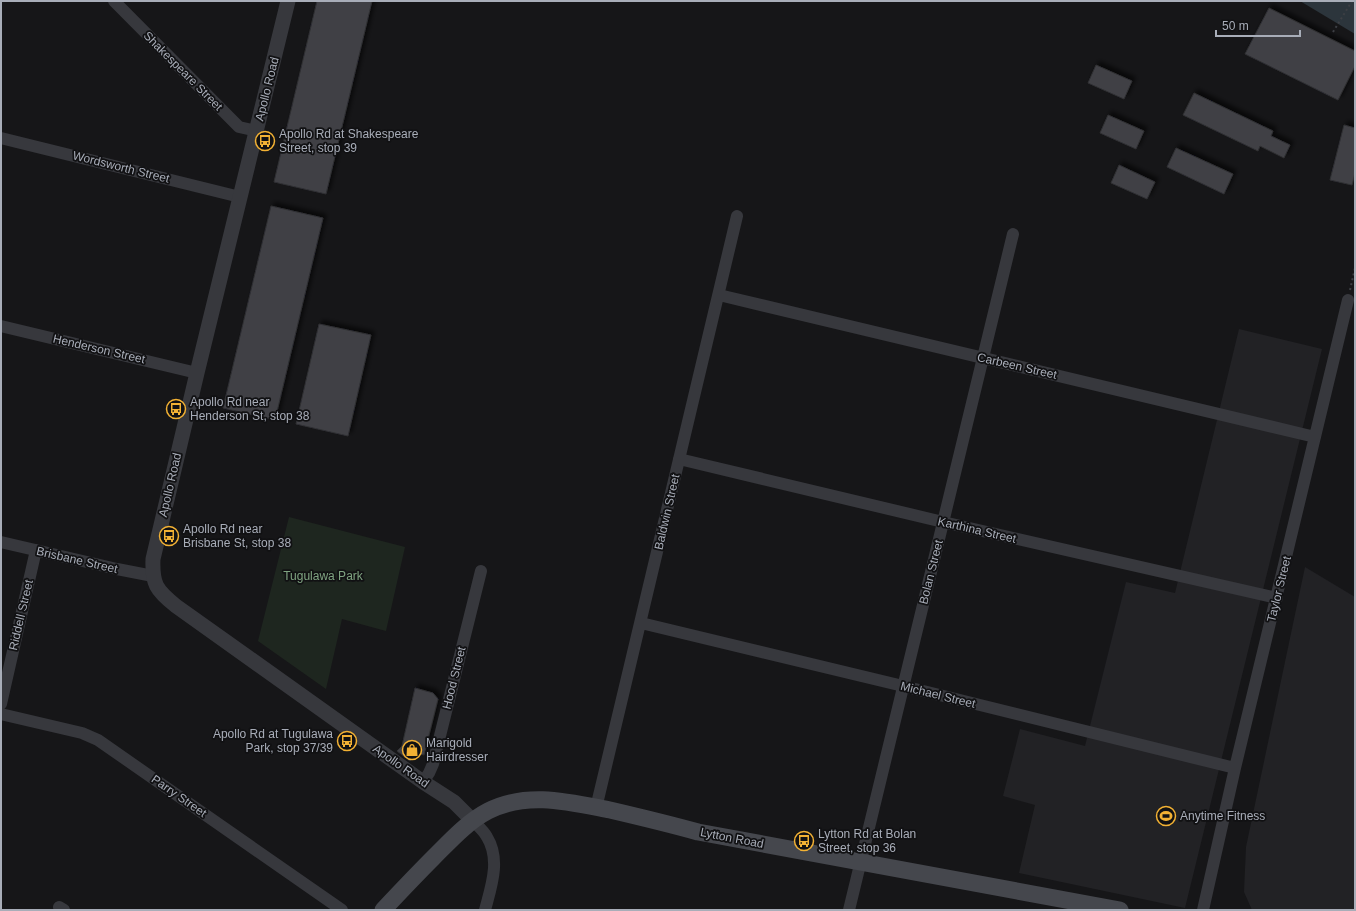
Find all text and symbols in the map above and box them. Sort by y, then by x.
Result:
scale bar [1216,12,1300,38]
text: 50 m [1222,19,1249,33]
street label: Shakespeare Street [141,29,226,114]
street label: Apollo Road [252,56,282,122]
place label: Apollo Rd at Shakespeare Street, stop 39 [279,127,419,155]
bus stop icon: Apollo Rd at Shakespeare Street, stop 39 [254,130,276,152]
street label: Wordsworth Street [71,148,171,186]
street label: Henderson Street [52,332,147,367]
street label: Carbeen Street [976,350,1059,382]
place label: Apollo Rd near Henderson St, stop 38 [190,395,310,423]
bus stop icon: Apollo Rd near Henderson St, stop 38 [165,398,187,420]
street label: Apollo Road [156,452,184,518]
street label: Baldwin Street [651,472,683,551]
street label: Karthina Street [936,514,1018,546]
place label: Apollo Rd near Brisbane St, stop 38 [183,522,291,550]
bus stop icon: Apollo Rd near Brisbane St, stop 38 [158,525,180,547]
street label: Bolan Street [916,538,946,606]
street label: Brisbane Street [35,544,120,576]
street label: Taylor Street [1264,554,1294,623]
park label: Tugulawa Park [283,569,364,583]
street label: Riddell Street [6,578,36,652]
street label: Hood Street [439,645,469,711]
street label: Michael Street [899,679,978,711]
place label: Apollo Rd at Tugulawa Park, stop 37/39 [213,727,333,755]
bus stop icon: Apollo Rd at Tugulawa Park, stop 37/39 [336,730,358,752]
place label: Marigold Hairdresser [426,736,488,764]
shop icon: Marigold Hairdresser [401,739,423,761]
street label: Apollo Road [370,742,432,790]
street label: Parry Street [149,772,210,820]
sports icon: Anytime Fitness [1155,805,1177,827]
place label: Anytime Fitness [1180,809,1265,823]
street label: Lytton Road [699,825,765,851]
place label: Lytton Rd at Bolan Street, stop 36 [818,827,916,855]
bus stop icon: Lytton Rd at Bolan Street, stop 36 [793,830,815,852]

